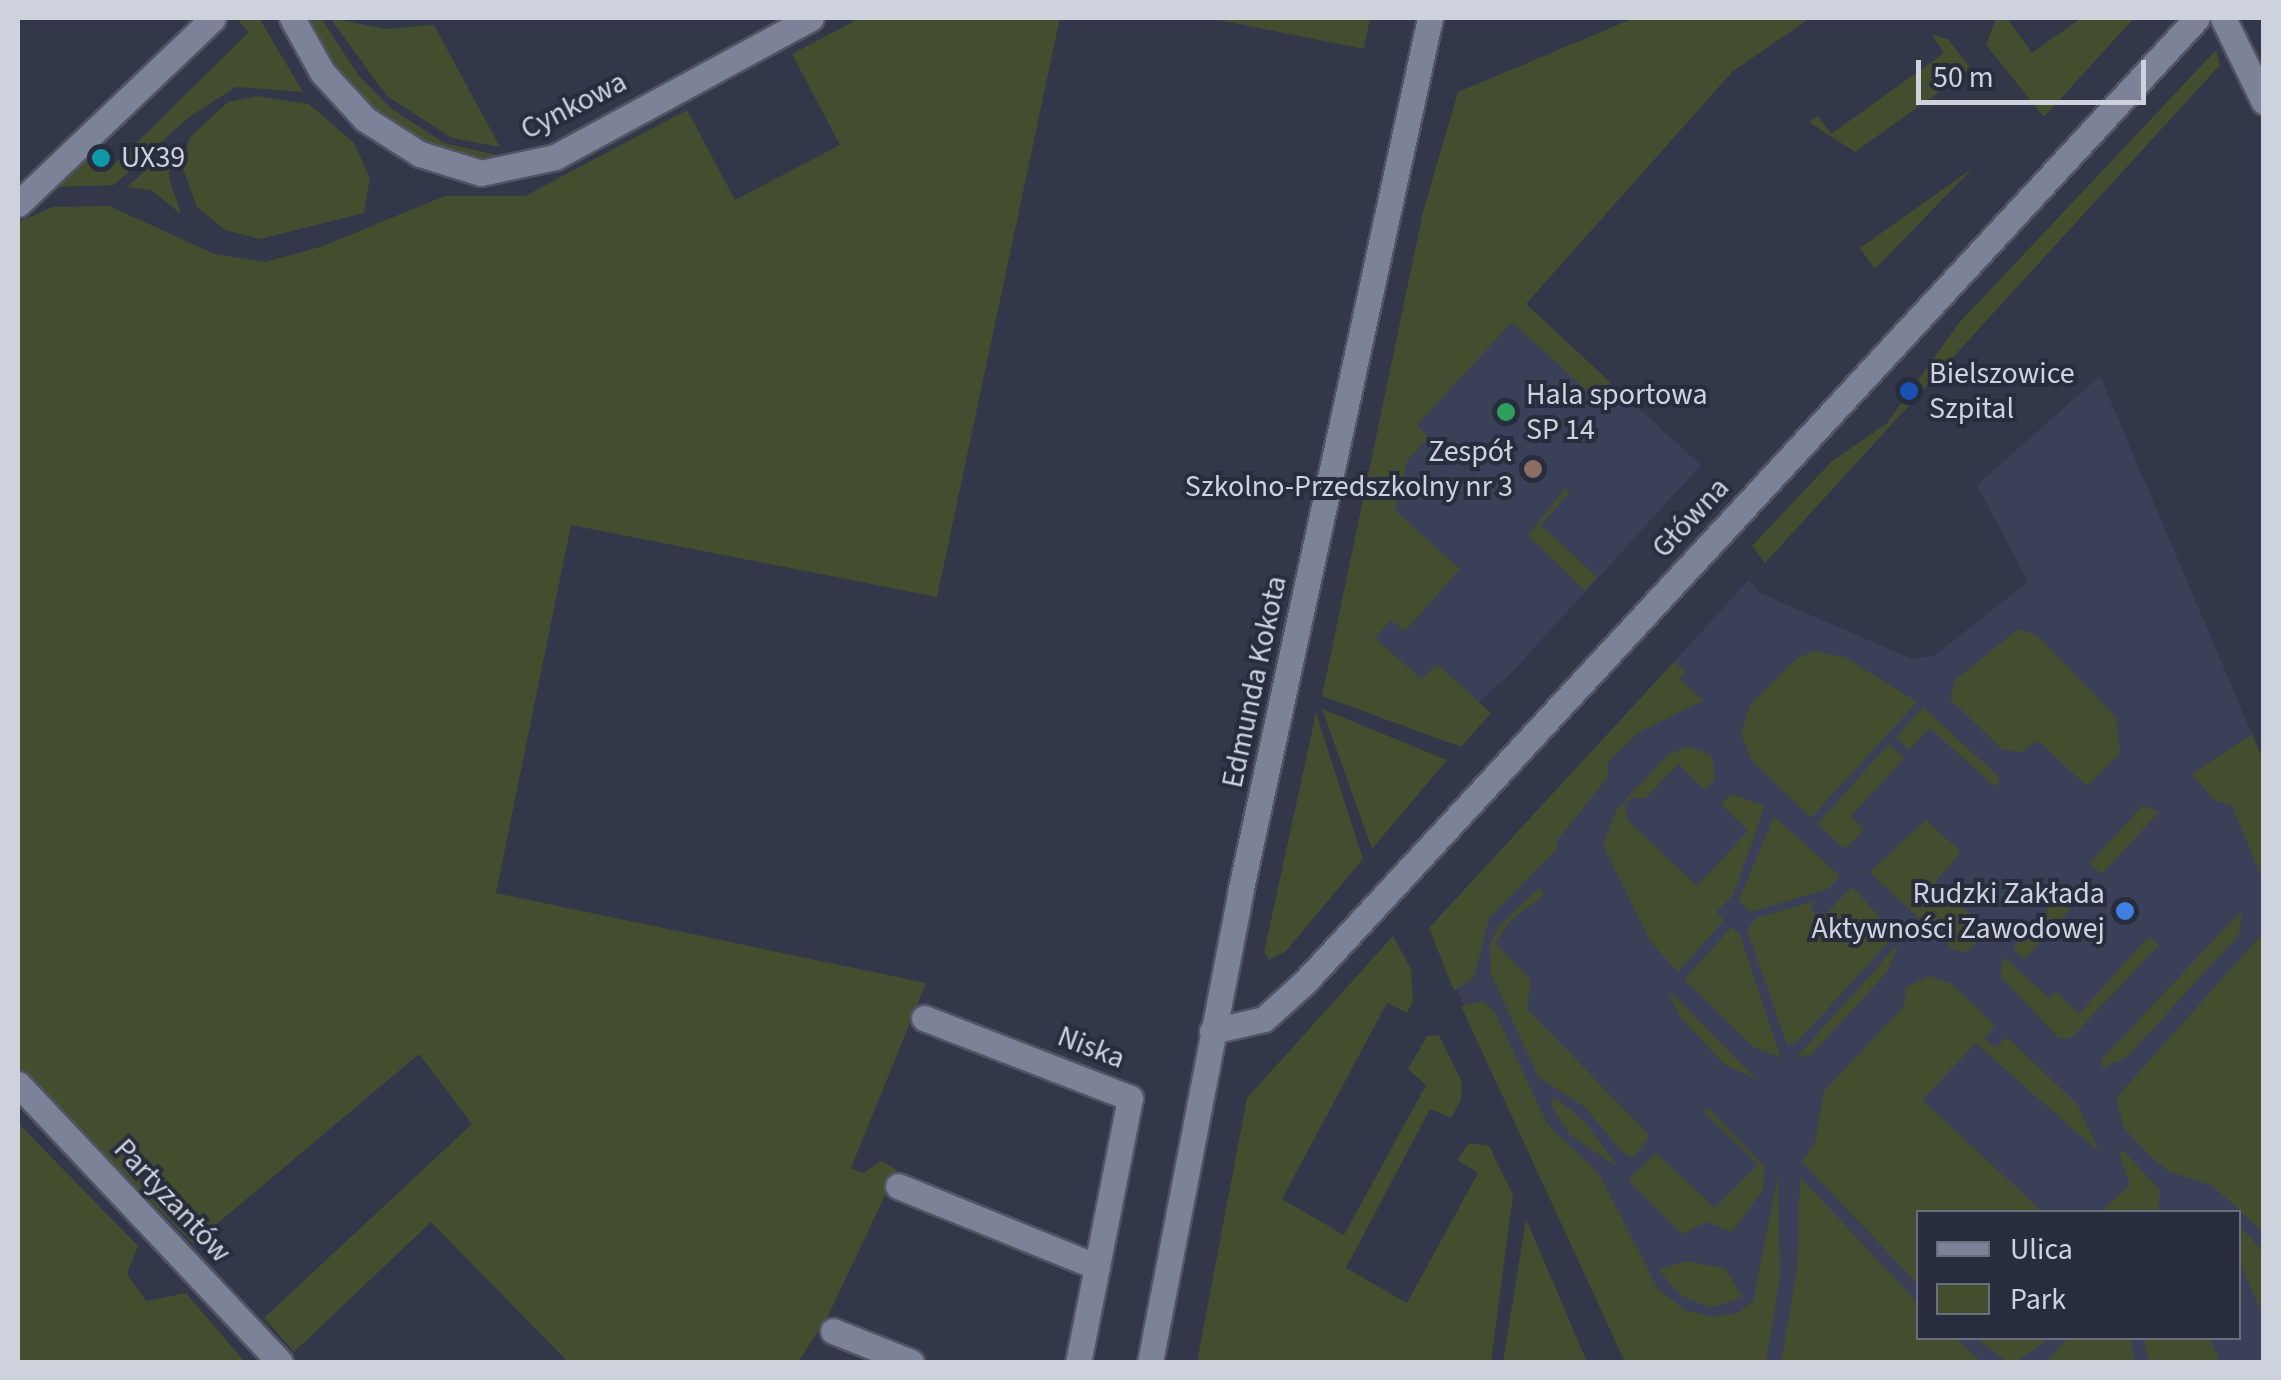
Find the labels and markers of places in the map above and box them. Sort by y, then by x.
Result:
place label: UX39 [121,140,185,176]
marker: UX39 [90,147,112,169]
place label: Bielszowice Szpital [1929,356,2075,426]
place label: Hala sportowa SP 14 [1526,377,1708,448]
marker: Bielszowice Szpital [1898,380,1920,402]
marker: Hala sportowa SP 14 [1495,401,1517,423]
place label: Zespół Szkolno-Przedszkolny nr 3 [1185,434,1513,504]
marker: Zespół Szkolno-Przedszkolny nr 3 [1522,458,1544,480]
place label: Rudzki Zakłada Aktywności Zawodowej [1811,876,2105,946]
marker: Rudzki Zakłada Aktywności Zawodowej [2114,900,2136,922]

